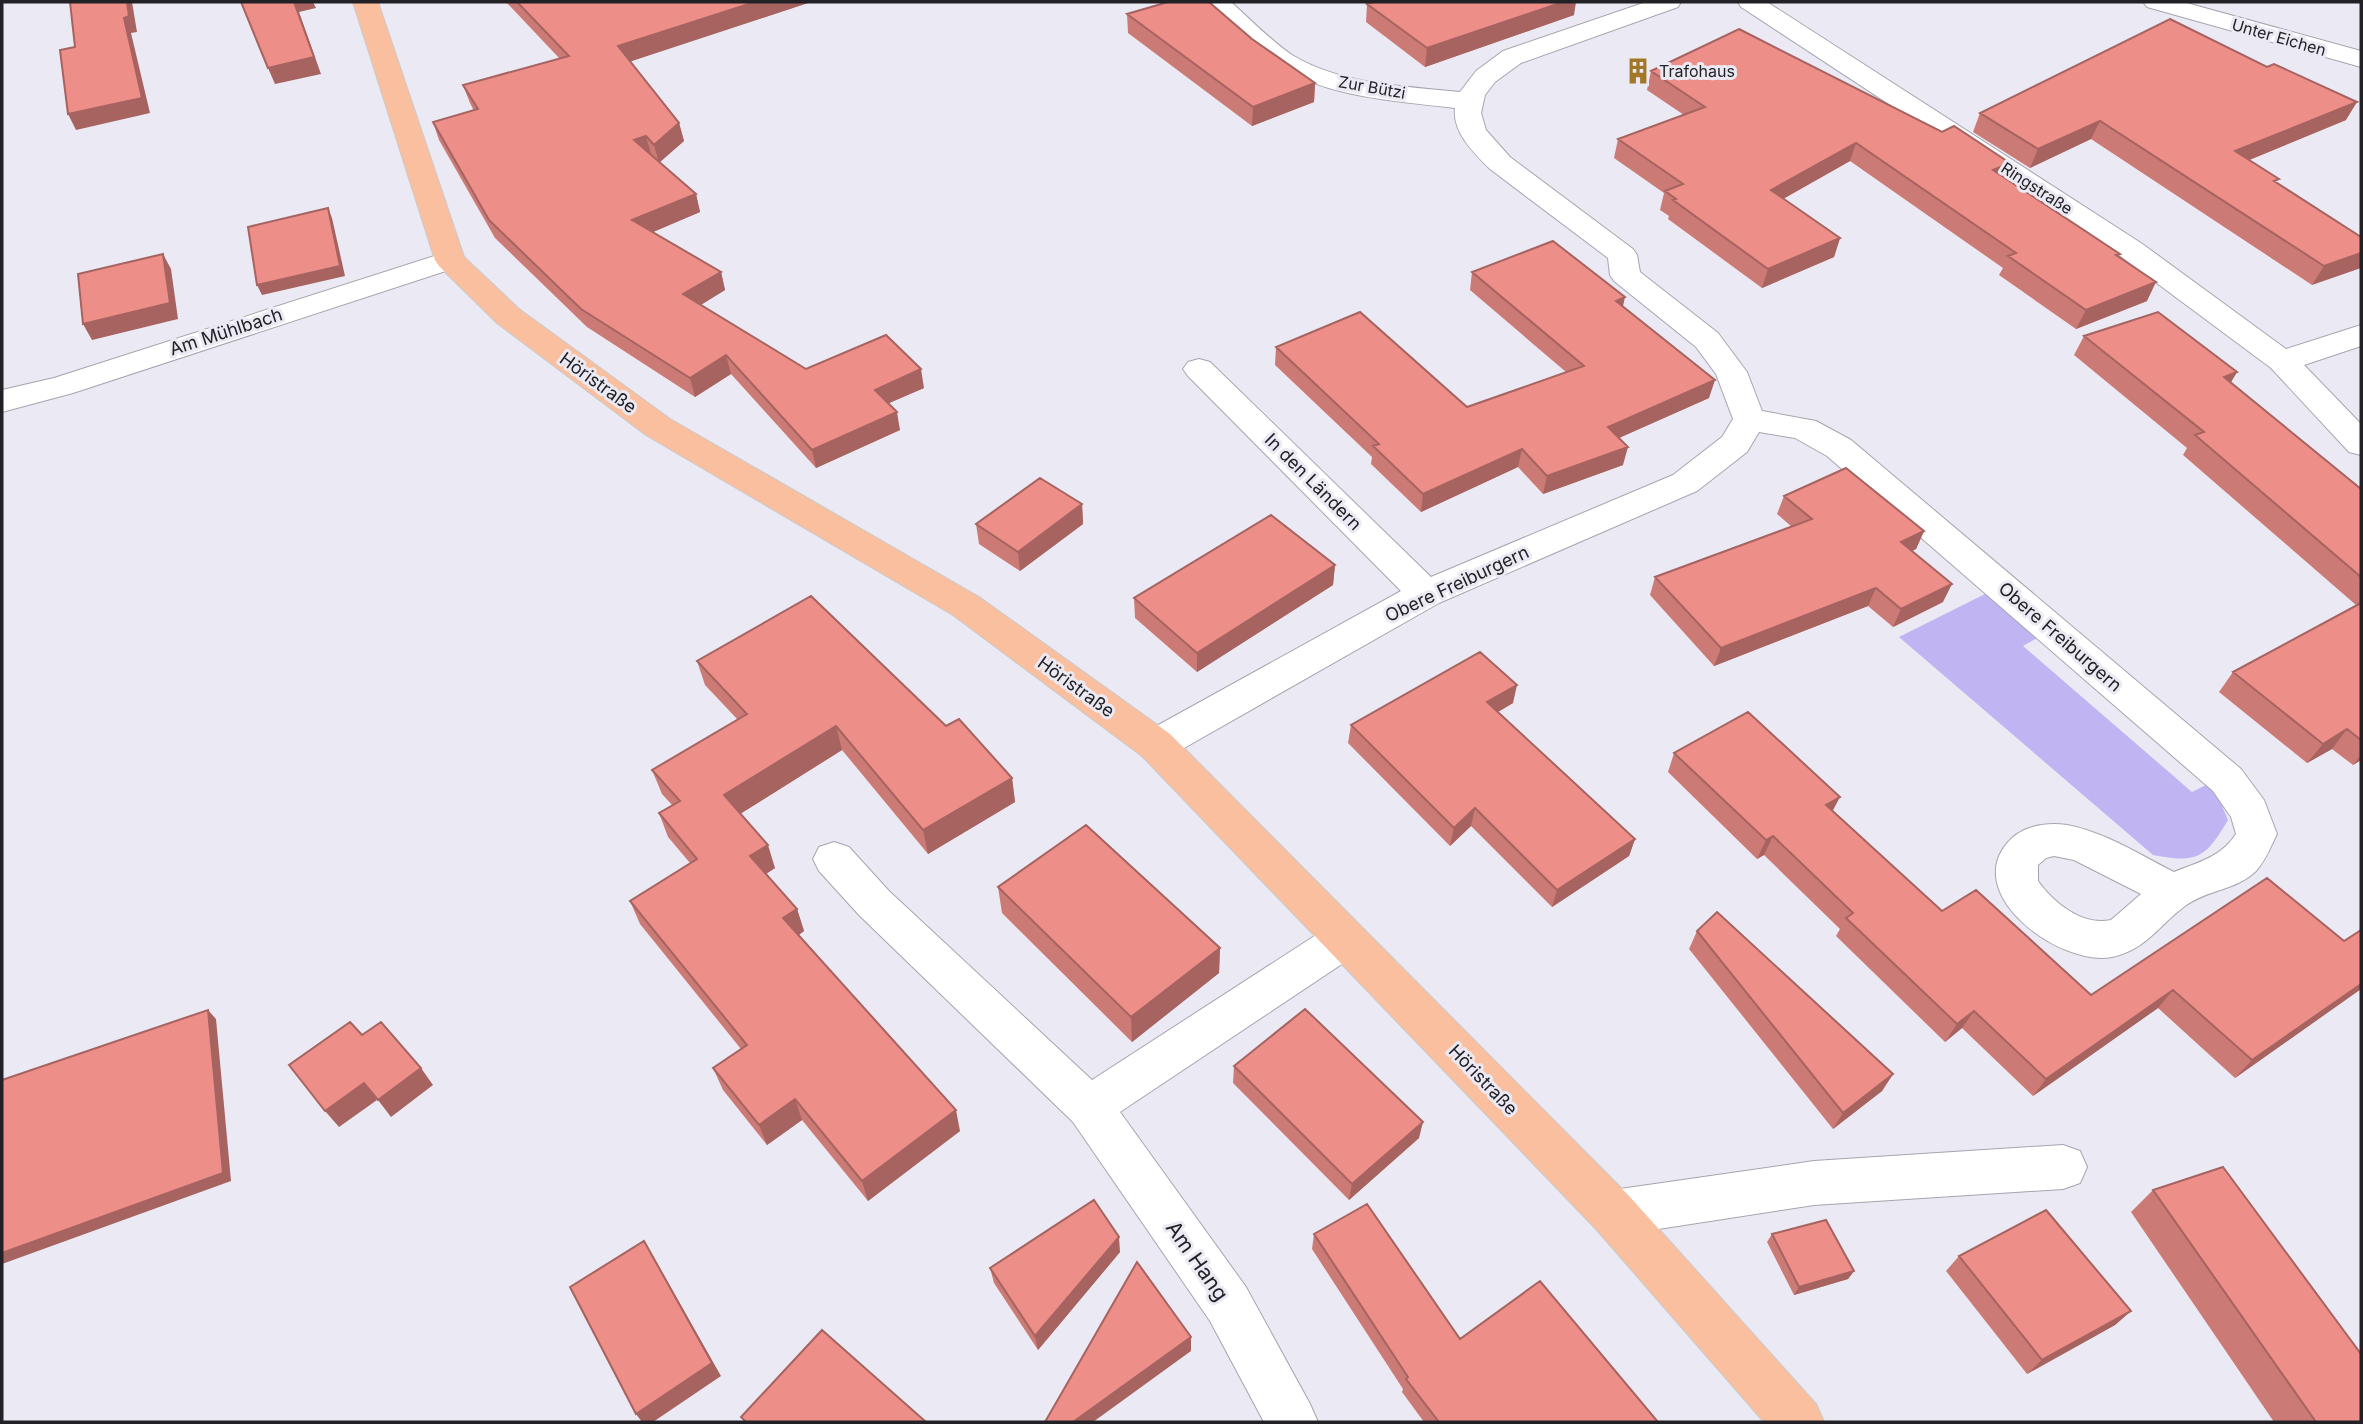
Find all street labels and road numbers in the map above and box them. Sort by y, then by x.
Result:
street label: Unter Eichen [2230,14,2328,60]
street label: Zur Bützi [1337,71,1407,103]
street label: Ringstraße [1997,157,2077,219]
street label: Am Mühlbach [167,303,285,360]
street label: Höristraße [556,348,641,417]
street label: In den Ländern [1261,429,1366,534]
street label: Obere Freiburgern [1382,541,1532,626]
street label: Obere Freiburgern [1995,577,2126,696]
street label: Höristraße [1034,652,1119,721]
street label: Höristraße [1445,1040,1522,1119]
street label: Am Hang [1161,1216,1234,1305]

